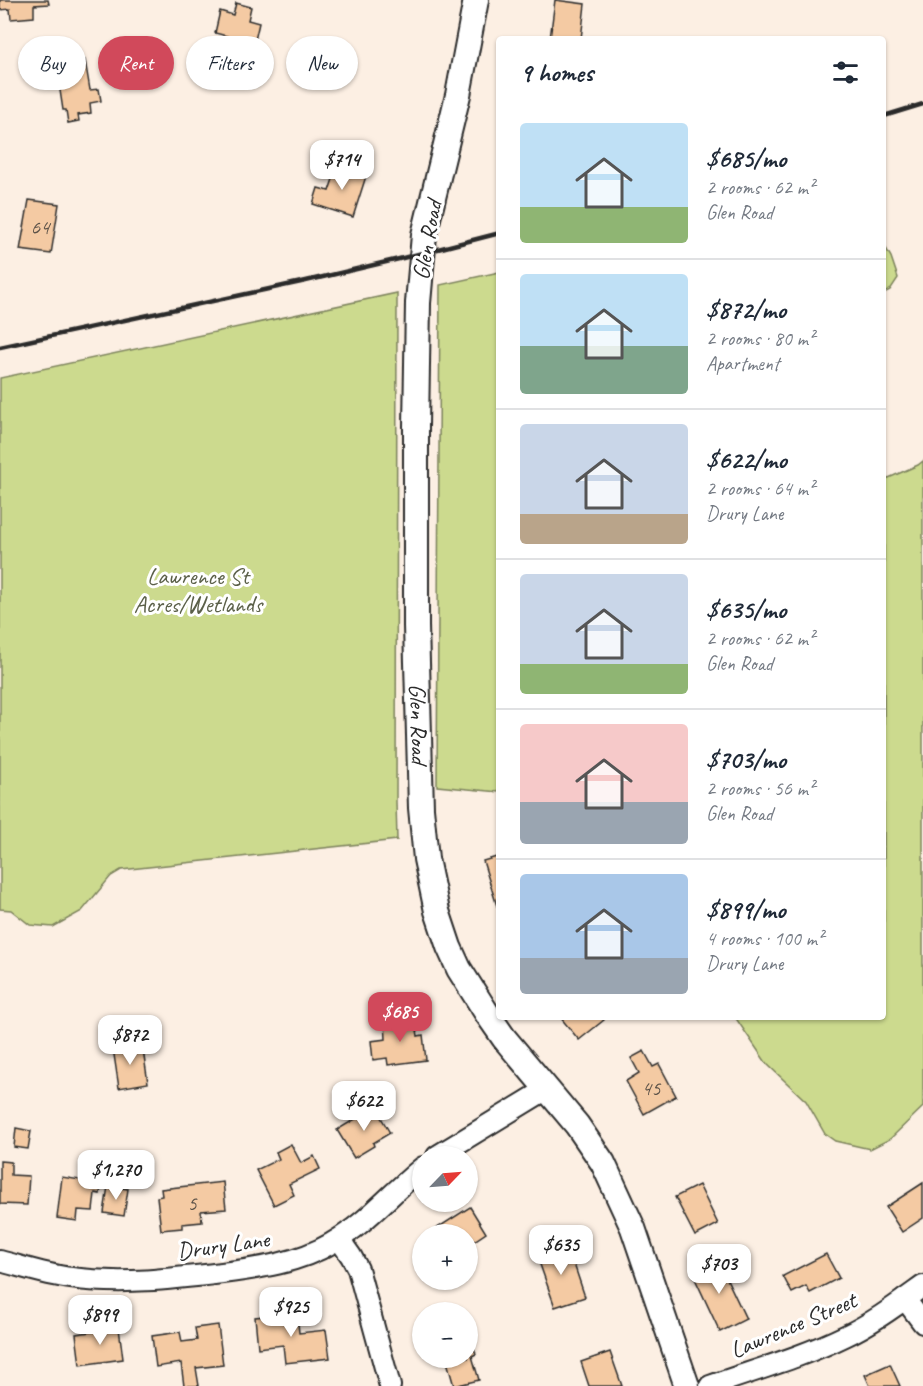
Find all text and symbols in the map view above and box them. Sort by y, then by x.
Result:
chip: Buy [18,36,86,90]
chip: Rent [98,36,174,90]
chip: Filters [186,36,274,90]
chip: New [286,36,358,90]
text: 9 homes [520,56,593,89]
icon: filters [829,56,862,89]
pin: $714 [306,140,378,191]
text: $685/mo [706,142,786,175]
text: $714 [324,147,360,172]
icon: home [568,147,640,219]
text: 2 rooms · 62 m² [706,175,814,200]
street label: Glen Road [405,194,449,282]
text: Glen Road [706,200,773,225]
house number: 64 [31,214,52,240]
text: $872/mo [706,293,786,326]
icon: home [568,298,640,370]
text: 2 rooms · 80 m² [706,326,814,351]
text: Apartment [706,351,779,376]
text: $622/mo [706,443,787,476]
icon: home [568,448,640,520]
text: 2 rooms · 64 m² [706,476,814,501]
text: Drury Lane [706,501,783,526]
park label: Lawrence St Acres/Wetlands [134,561,264,619]
text: $635/mo [706,593,786,626]
icon: home [568,598,640,670]
text: 2 rooms · 62 m² [706,626,814,651]
text: Glen Road [706,651,773,676]
street label: Glen Road [403,683,435,768]
text: $703/mo [706,743,786,776]
icon: home [568,748,640,820]
text: 2 rooms · 56 m² [706,776,814,801]
text: Glen Road [706,801,773,826]
text: $899/mo [706,893,785,926]
icon: home [568,898,640,970]
text: 4 rooms · 100 m² [706,926,823,951]
text: Drury Lane [706,951,783,976]
pin: $685 [364,992,436,1043]
text: $685 [382,999,418,1024]
pin: $872 [94,1015,166,1066]
text: $872 [112,1022,148,1047]
house number: 45 [642,1075,662,1101]
pin: $622 [328,1081,400,1132]
text: $622 [346,1088,382,1113]
north arrow [412,1146,478,1212]
map controls [412,1146,478,1368]
pin: $1,270 [67,1150,165,1201]
text: $1,270 [92,1157,140,1182]
house number: 5 [187,1190,198,1216]
street label: Drury Lane [175,1223,273,1266]
button: + [412,1224,478,1290]
pin: $635 [525,1225,597,1276]
text: $635 [543,1232,579,1257]
pin: $703 [683,1244,755,1295]
text: $703 [701,1251,737,1276]
street label: Lawrence Street [725,1284,862,1365]
pin: $925 [255,1287,327,1338]
text: $925 [273,1294,309,1319]
pin: $899 [64,1295,136,1346]
text: $899 [82,1302,118,1327]
button: − [412,1302,478,1368]

